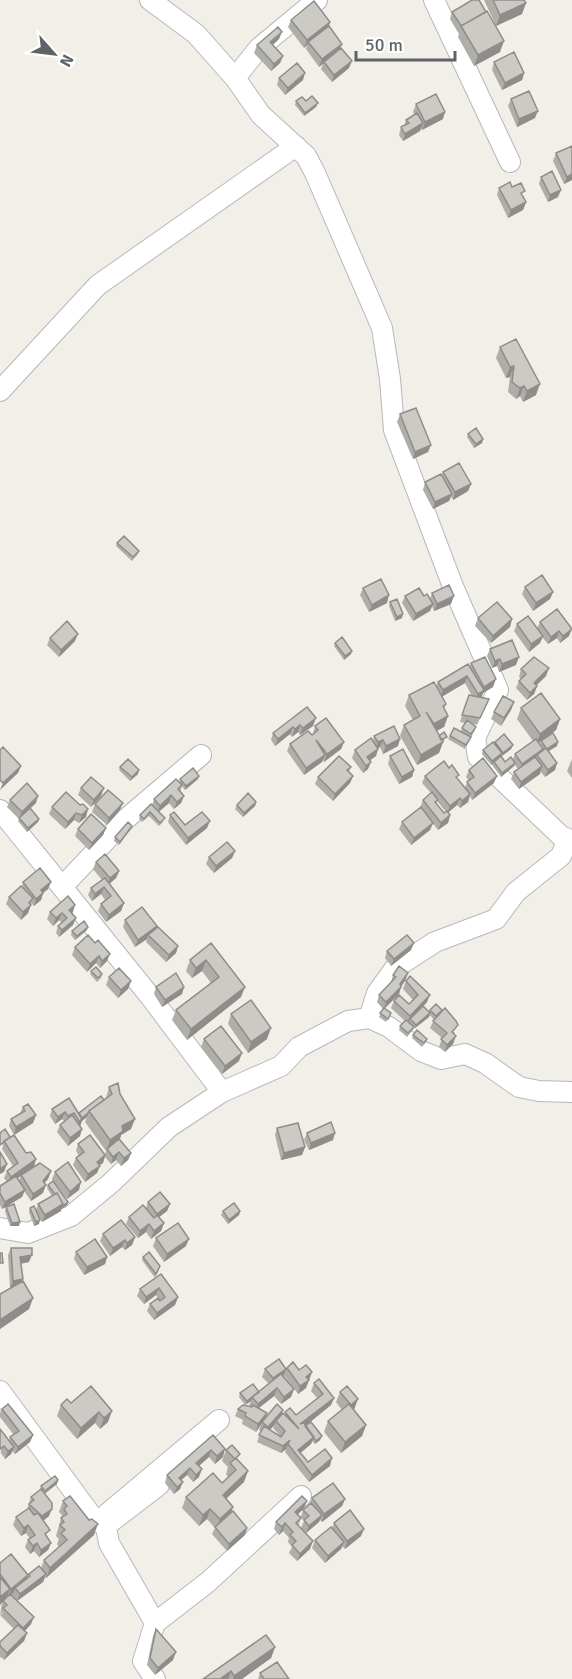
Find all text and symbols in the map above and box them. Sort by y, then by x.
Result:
north arrow [24,24,84,84]
scale bar [356,24,455,62]
text: 50 m [365,34,403,56]
text: N [55,51,78,70]

